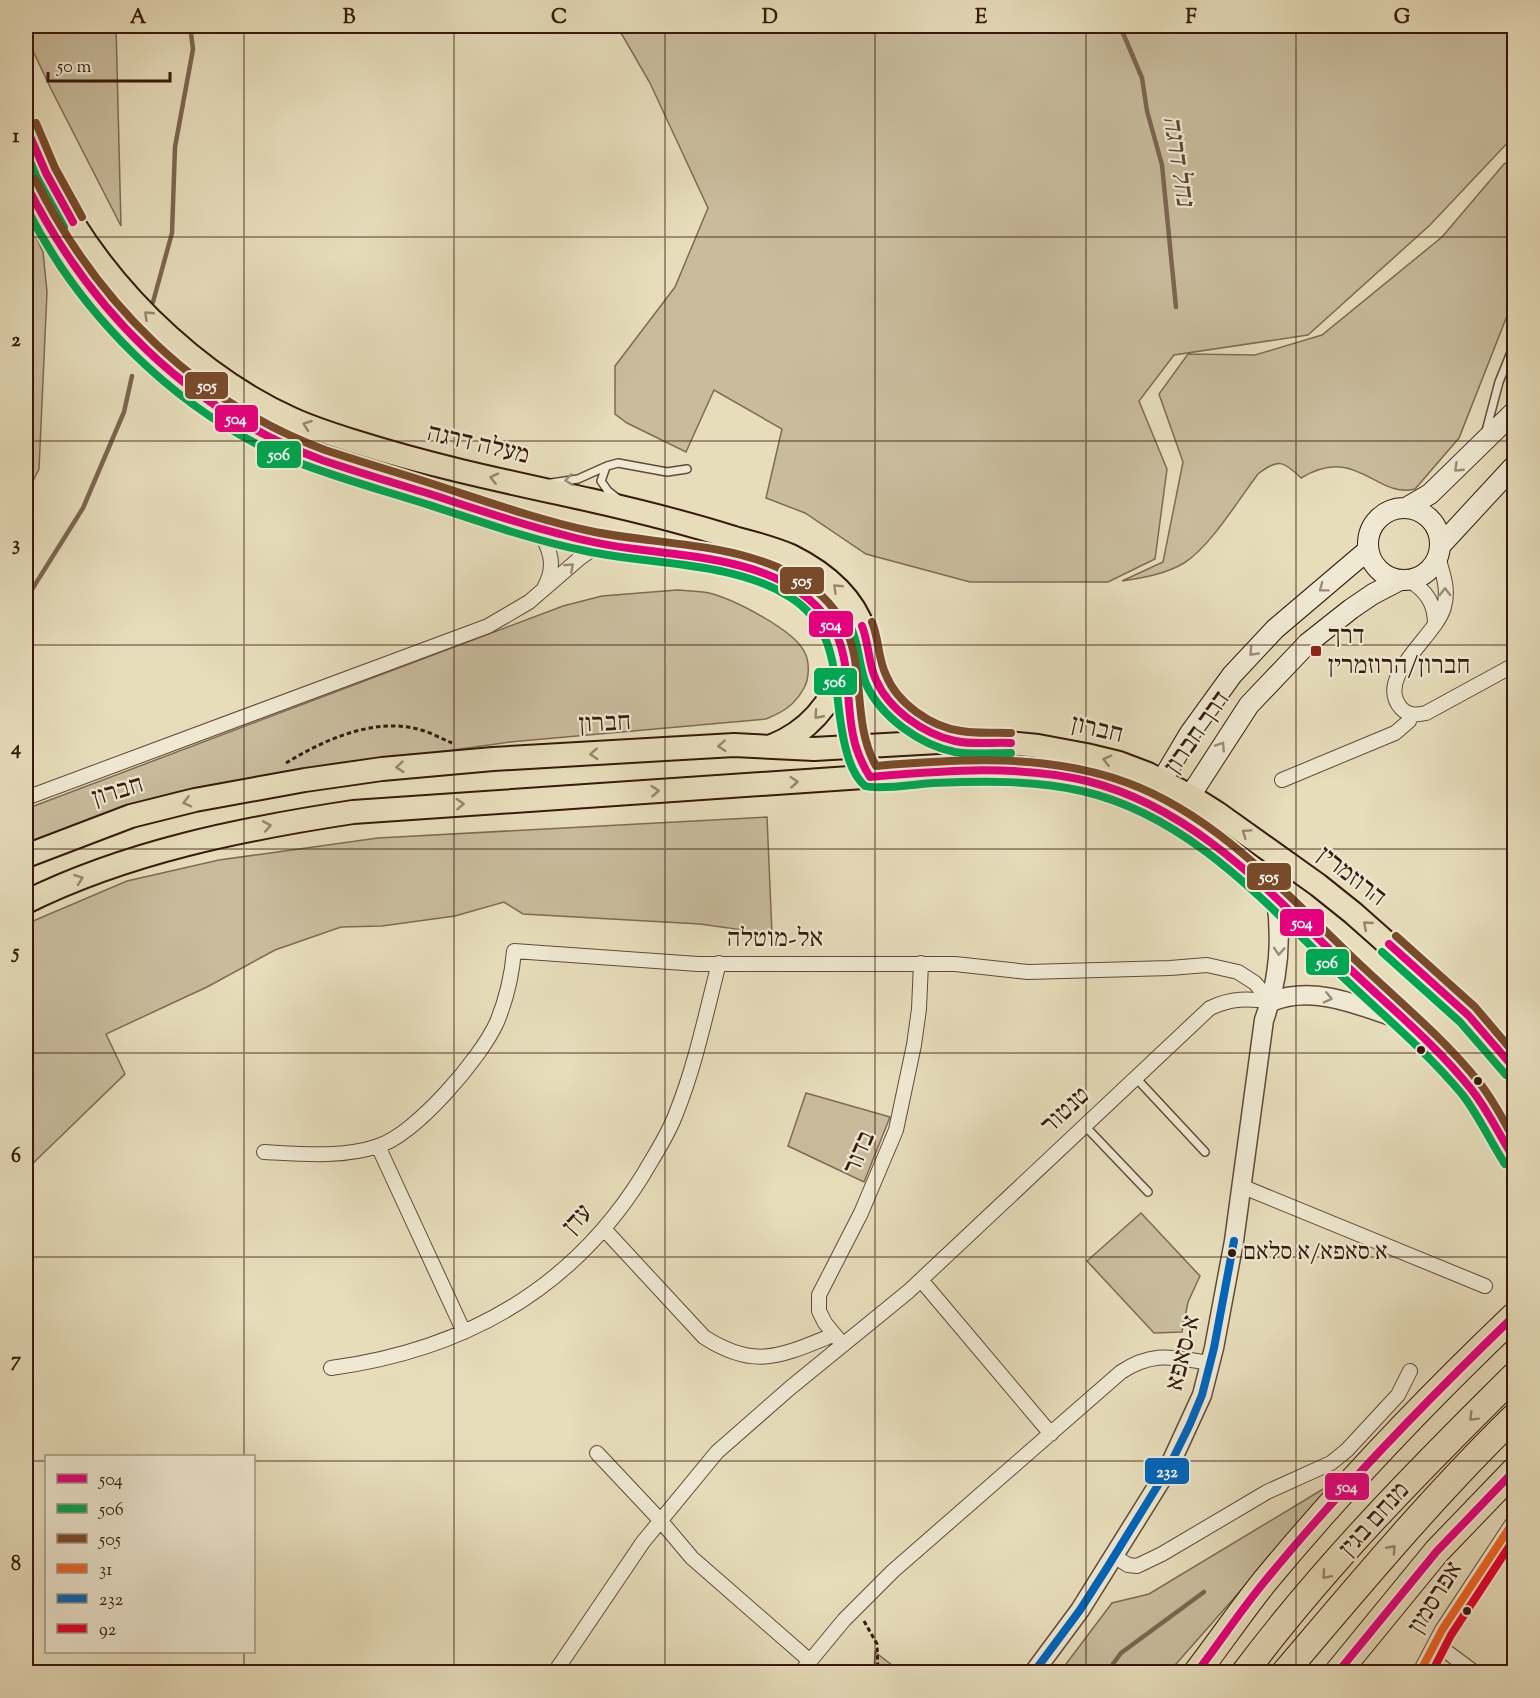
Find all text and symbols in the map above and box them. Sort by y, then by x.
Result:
text: A [130,4,147,33]
text: B [343,4,356,33]
text: C [551,4,567,33]
text: D [762,4,778,33]
text: E [975,4,988,33]
text: F [1185,4,1197,33]
text: G [1394,4,1411,33]
scale bar [48,45,170,83]
text: 50 m [56,55,92,81]
water label: נחל דרגה [1151,113,1204,211]
text: 1 [13,123,20,152]
one-way arrow [144,311,154,322]
text: 2 [11,327,21,356]
line badge: 505 [184,371,229,400]
text: 505 [195,376,217,399]
line badge: 504 [214,404,259,433]
text: 504 [223,409,247,432]
street label: מעלה דרגה [423,415,533,475]
one-way arrow [302,419,313,432]
line badge: 506 [256,440,302,469]
text: 506 [266,445,290,468]
one-way arrow [1455,461,1465,472]
one-way arrow [490,473,500,486]
one-way arrow [564,474,573,486]
text: 3 [12,531,20,560]
one-way arrow [563,563,574,574]
line badge: 505 [779,566,825,595]
text: 505 [790,571,812,594]
one-way arrow [1319,580,1330,591]
one-way arrow [833,584,843,595]
one-way arrow [1439,587,1451,596]
line badge: 504 [808,610,854,638]
text: 504 [818,615,842,638]
place label: דרך חברון/הרוזמרין [1328,618,1470,685]
one-way arrow [1249,644,1260,655]
marker: דרך חברון/הרוזמרין [1309,644,1323,658]
line badge: 506 [813,667,858,696]
text: 506 [822,672,846,695]
street label: דרך חברון [1156,684,1240,782]
street label: חברון [578,704,632,744]
street label: חברון [1067,706,1127,754]
one-way arrow [814,708,825,719]
text: 4 [10,735,21,764]
one-way arrow [718,740,727,753]
one-way arrow [1214,742,1225,753]
one-way arrow [590,747,599,760]
one-way arrow [1102,755,1112,768]
one-way arrow [395,761,404,774]
street label: חברון [88,767,148,817]
one-way arrow [789,776,798,789]
one-way arrow [650,785,659,798]
one-way arrow [182,794,192,807]
one-way arrow [456,798,465,811]
one-way arrow [261,820,271,833]
one-way arrow [1241,829,1252,840]
street label: הרוזמרין [1308,838,1394,916]
line badge: 505 [1246,862,1292,891]
text: 505 [1257,867,1279,890]
one-way arrow [73,873,84,886]
line badge: 504 [1279,908,1325,937]
text: 504 [1289,913,1313,936]
street label: אל-מוטלה [727,921,823,958]
one-way arrow [1363,921,1374,932]
text: 5 [11,939,20,968]
one-way arrow [1273,947,1286,956]
line badge: 506 [1305,948,1350,976]
text: 506 [1314,953,1338,976]
one-way arrow [1322,991,1332,1004]
unlabelled marker [1415,1044,1427,1056]
unlabelled marker [1472,1075,1484,1087]
street label: טנטור [1033,1078,1099,1144]
street label: בדור [834,1126,886,1180]
text: 6 [11,1143,21,1172]
street label: עדן [554,1196,602,1244]
place label: א סאפא/א סלאם [1243,1236,1388,1270]
marker: א סאפא/א סלאם [1226,1247,1238,1259]
street label: א-סאפא [1157,1311,1211,1395]
text: 7 [11,1347,22,1376]
one-way arrow [1469,1410,1480,1420]
legend [45,1455,255,1653]
line badge: 232 [1144,1457,1190,1485]
text: 232 [1156,1462,1178,1485]
text: 504 [98,1468,123,1494]
line badge: 504 [1324,1472,1370,1501]
street label: מנחם בגין [1331,1474,1419,1566]
text: 504 [1334,1477,1358,1500]
text: 506 [98,1498,124,1524]
text: 505 [98,1528,121,1554]
one-way arrow [1385,1545,1396,1555]
text: 8 [11,1551,21,1580]
street label: אפרסמון [1399,1554,1473,1642]
text: 31 [99,1558,112,1584]
one-way arrow [1322,1568,1333,1579]
text: 232 [99,1588,124,1614]
unlabelled marker [1461,1605,1473,1617]
text: 92 [99,1618,117,1644]

